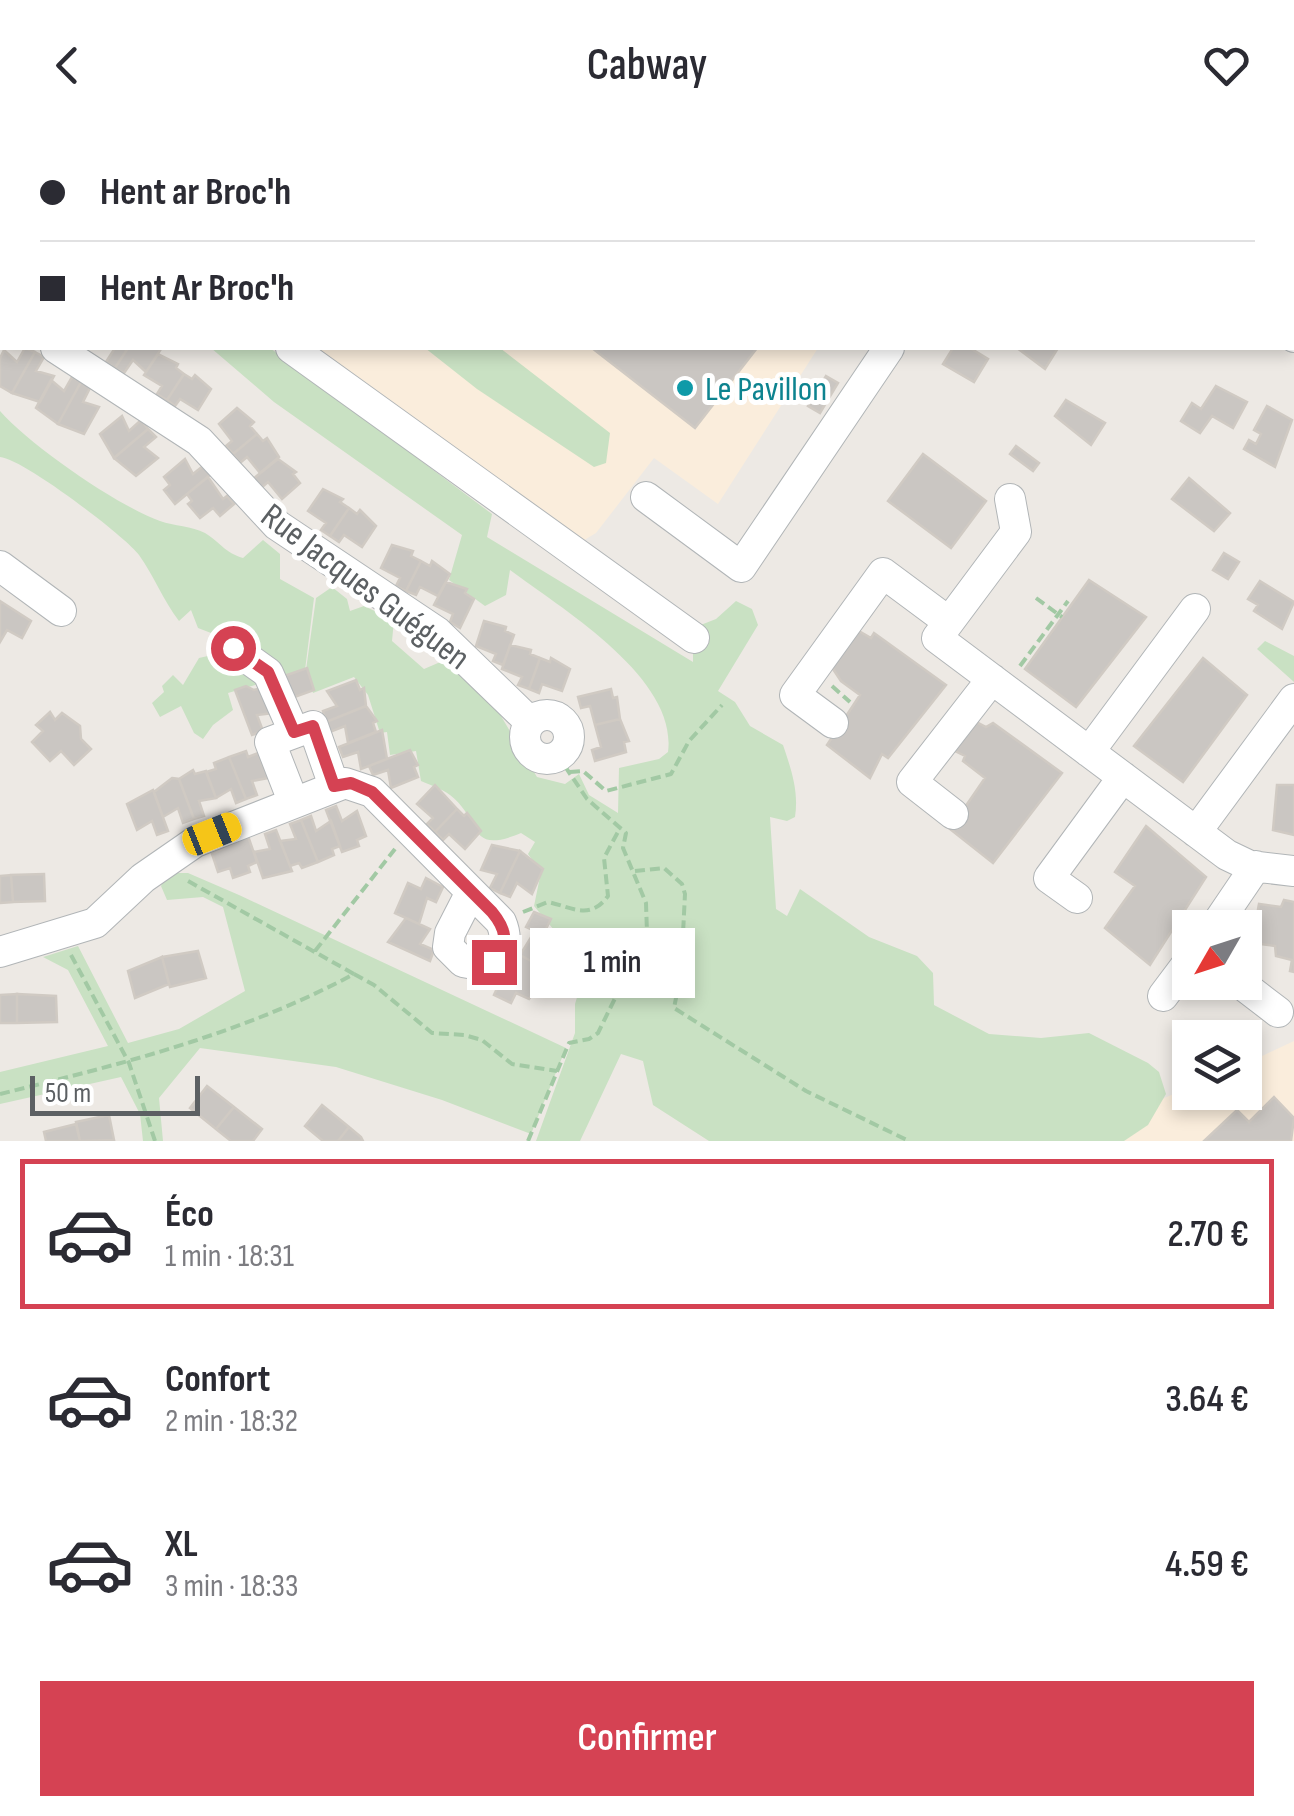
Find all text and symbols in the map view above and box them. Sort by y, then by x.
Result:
icon: back [40,38,95,93]
text: Cabway [587,38,707,93]
icon: heart [1199,38,1254,93]
text: Hent ar Broc'h [100,170,291,215]
text: Hent Ar Broc'h [100,266,294,311]
place label: Le Pavillon [705,368,827,411]
marker: Le Pavillon [674,377,696,399]
street label: Rue Jacques Guéguen [252,495,478,680]
route start [211,626,256,671]
car [179,809,245,859]
north arrow [1172,910,1262,1000]
map controls [1172,910,1262,1110]
callout: 1 min [529,927,694,997]
route end [472,940,517,985]
text: 1 min [583,943,642,982]
button: layers [1172,1020,1262,1110]
scale bar [30,1071,200,1116]
text: 50 m [45,1077,91,1110]
icon: car [45,1189,135,1279]
text: Éco [165,1192,214,1237]
text: 2.70 € [1167,1212,1249,1257]
text: 1 min · 18:31 [165,1237,294,1276]
icon: car [45,1354,135,1444]
text: Confort [165,1357,270,1402]
text: 3.64 € [1165,1377,1249,1422]
text: 2 min · 18:32 [165,1402,298,1441]
icon: car [45,1519,135,1609]
text: XL [165,1522,198,1567]
text: 4.59 € [1165,1542,1249,1587]
text: 3 min · 18:33 [165,1567,298,1606]
button: Confirmer [40,1681,1254,1796]

